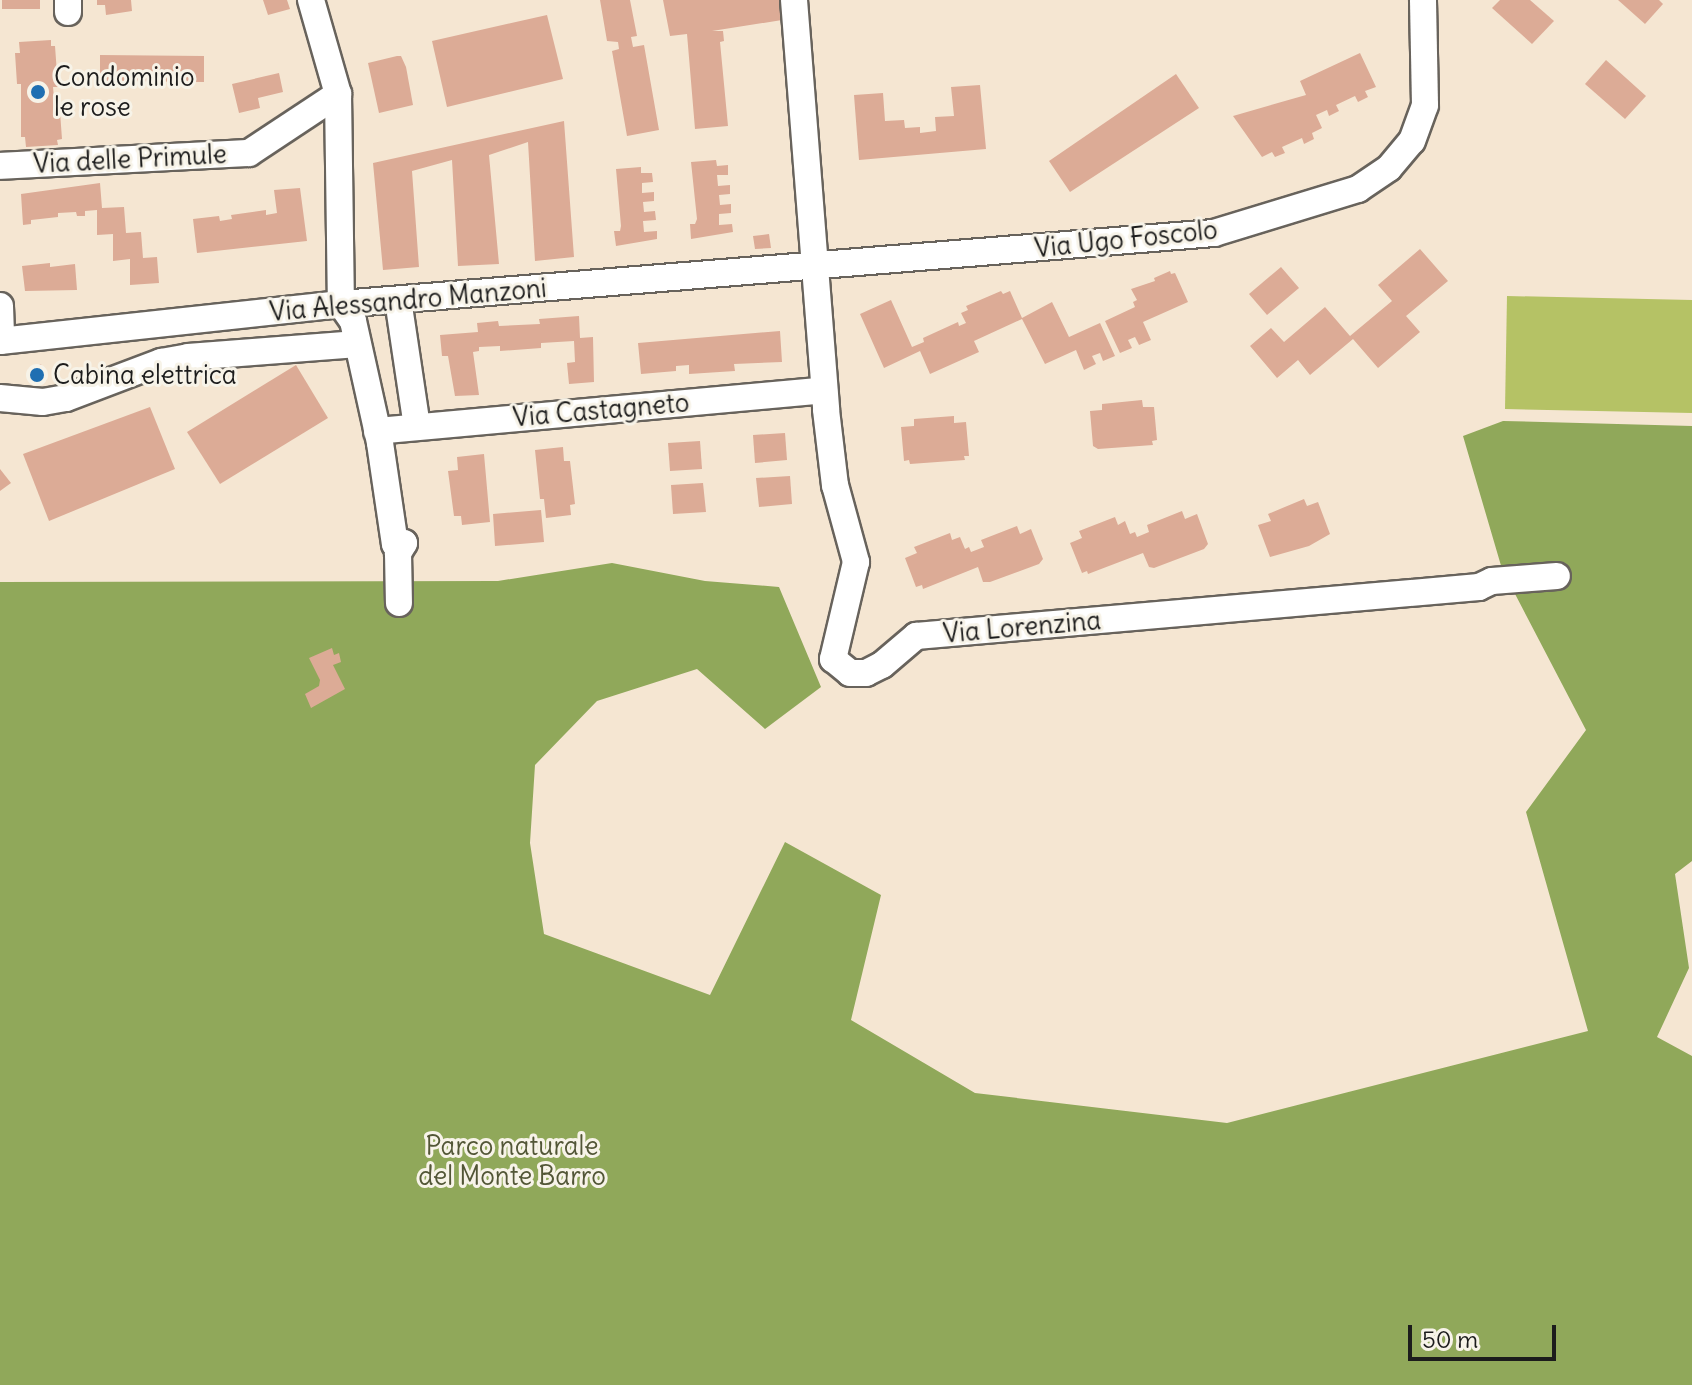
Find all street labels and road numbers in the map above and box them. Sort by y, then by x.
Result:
street label: Via delle Primule [32,138,228,180]
street label: Via Ugo Foscolo [1033,214,1219,264]
street label: Via Alessandro Manzoni [268,272,548,328]
street label: Via Castagneto [511,387,691,433]
street label: Via Lorenzina [942,605,1102,649]

